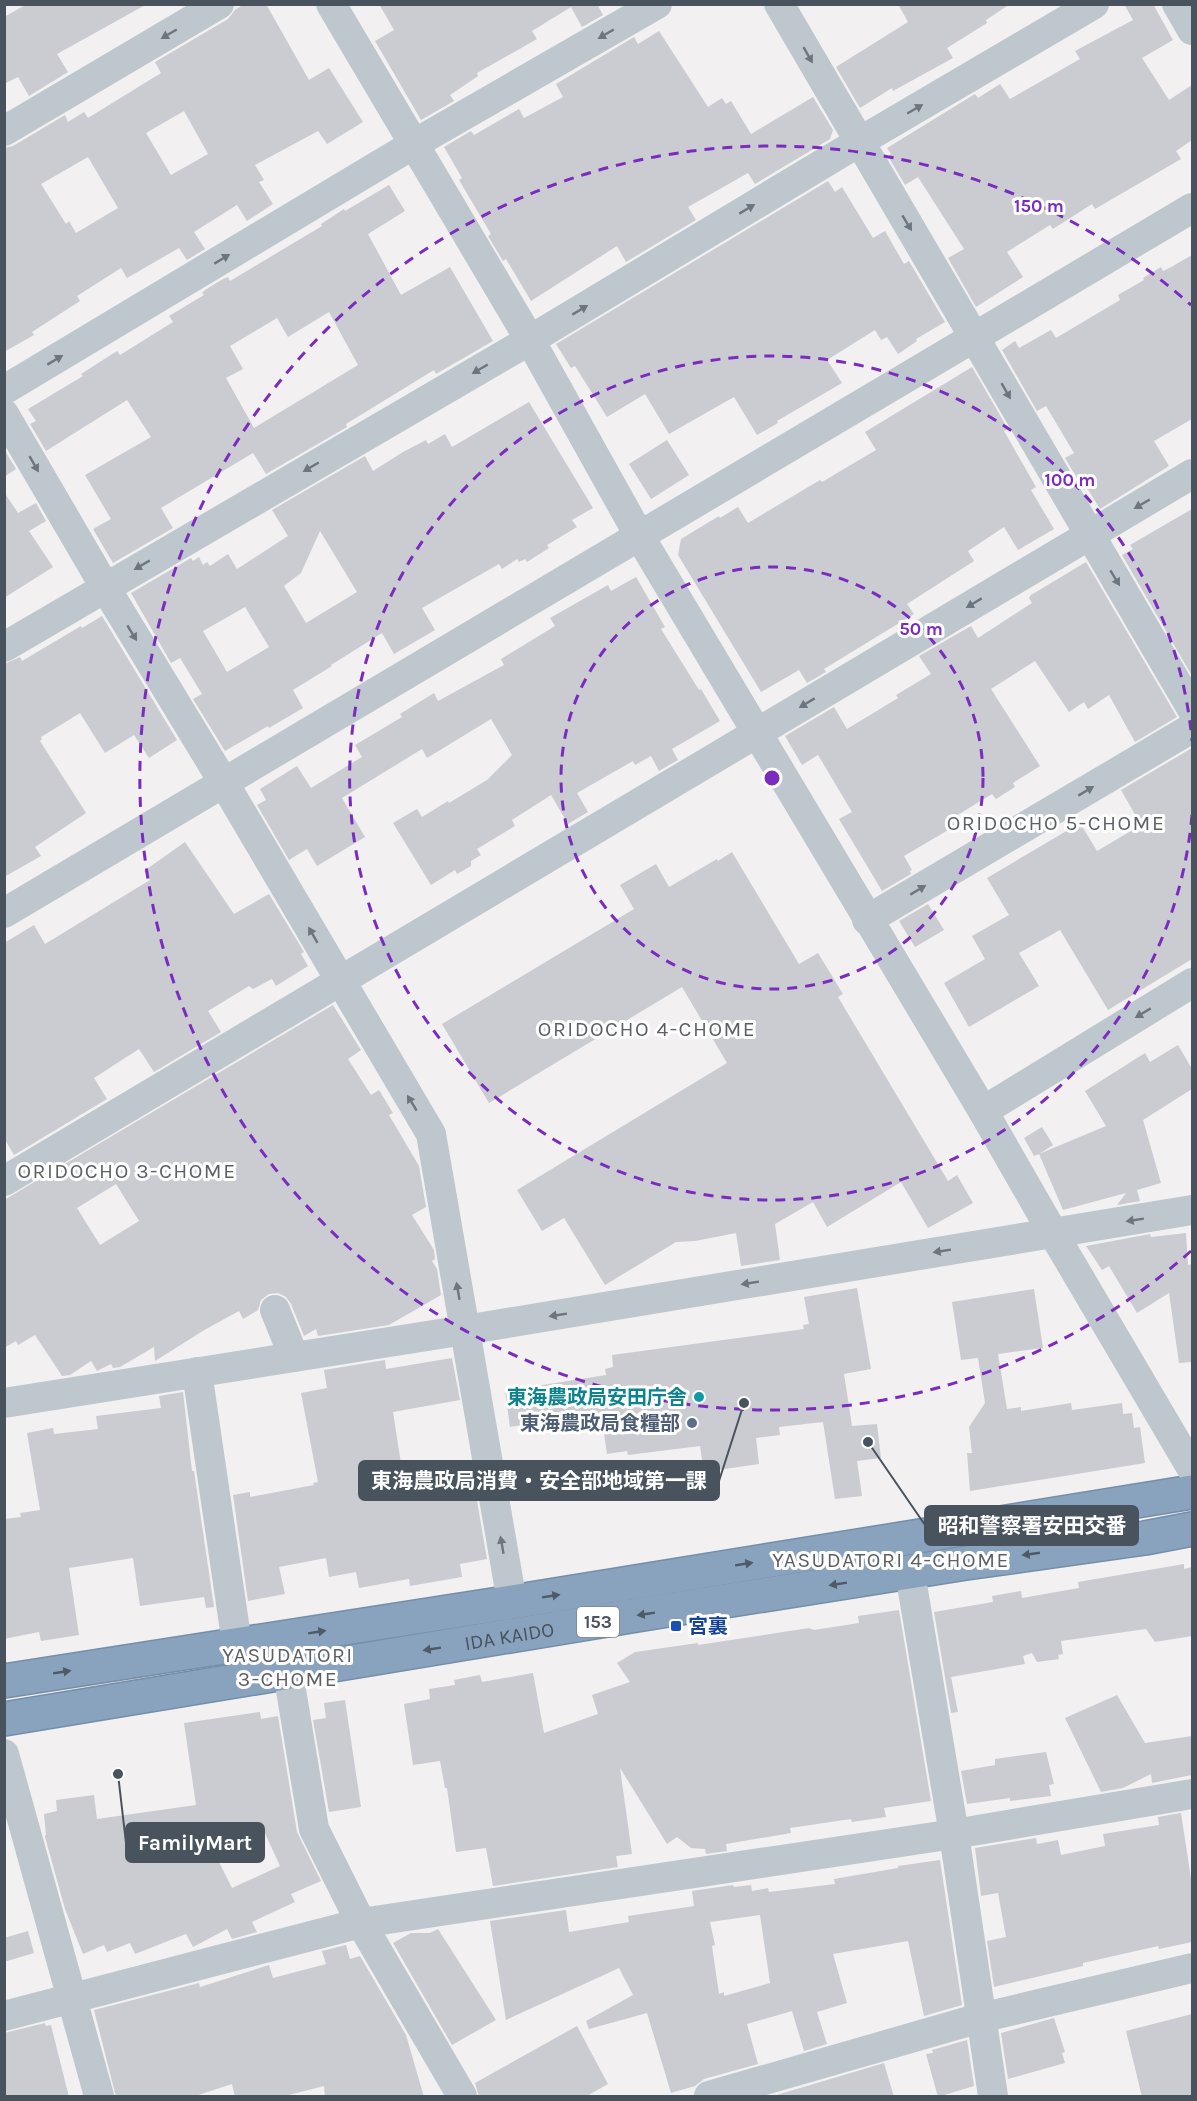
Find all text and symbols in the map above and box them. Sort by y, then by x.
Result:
one-way arrow [598,28,614,39]
one-way arrow [160,29,177,39]
one-way arrow [803,47,814,63]
one-way arrow [907,104,923,115]
text: 150 m [1014,195,1064,217]
one-way arrow [739,204,755,215]
one-way arrow [902,215,913,231]
one-way arrow [214,254,230,265]
one-way arrow [572,305,589,315]
one-way arrow [47,355,64,365]
one-way arrow [472,364,488,375]
one-way arrow [1001,383,1011,400]
one-way arrow [29,456,39,473]
one-way arrow [303,462,319,473]
text: 100 m [1045,469,1095,491]
one-way arrow [1133,499,1150,509]
one-way arrow [133,560,150,570]
one-way arrow [1110,570,1120,587]
one-way arrow [966,598,982,609]
text: 50 m [899,618,943,640]
one-way arrow [127,625,138,641]
one-way arrow [799,698,815,709]
centre of rings [762,768,782,788]
one-way arrow [1078,786,1095,796]
district label: ORIDOCHO 5-CHOME [947,811,1165,835]
one-way arrow [910,885,927,895]
one-way arrow [307,927,318,943]
one-way arrow [1135,1008,1151,1019]
district label: ORIDOCHO 4-CHOME [538,1017,756,1041]
one-way arrow [407,1094,417,1111]
district label: ORIDOCHO 3-CHOME [18,1159,236,1183]
one-way arrow [1125,1215,1144,1224]
one-way arrow [933,1247,952,1256]
one-way arrow [740,1279,759,1288]
one-way arrow [454,1281,463,1300]
one-way arrow [548,1310,567,1319]
place label: 東海農政局安田庁舎 [507,1386,687,1409]
marker: 東海農政局安田庁舎 [692,1390,706,1404]
place label: 東海農政局食糧部 [520,1412,680,1435]
marker: 東海農政局食糧部 [685,1416,699,1430]
callout: 東海農政局消費・安全部地域第一課 [359,1461,719,1500]
text: 東海農政局消費・安全部地域第一課 [371,1469,707,1493]
callout: 昭和警察署安田交番 [925,1506,1138,1545]
text: 昭和警察署安田交番 [938,1514,1127,1538]
one-way arrow [498,1535,507,1554]
district label: YASUDATORI 4-CHOME [772,1548,1010,1572]
one-way arrow [1021,1550,1040,1559]
one-way arrow [735,1560,754,1569]
one-way arrow [829,1579,848,1588]
one-way arrow [542,1591,561,1600]
road number: 153 [577,1607,619,1637]
one-way arrow [636,1609,655,1618]
place label: 宮裏 [688,1615,728,1638]
street label: IDA KAIDO [463,1617,556,1655]
marker: 宮裏 [669,1619,683,1633]
one-way arrow [308,1628,327,1637]
district label: YASUDATORI 3-CHOME [222,1643,354,1691]
one-way arrow [423,1645,442,1654]
one-way arrow [53,1667,72,1676]
callout: FamilyMart [126,1823,264,1862]
text: FamilyMart [138,1831,252,1855]

